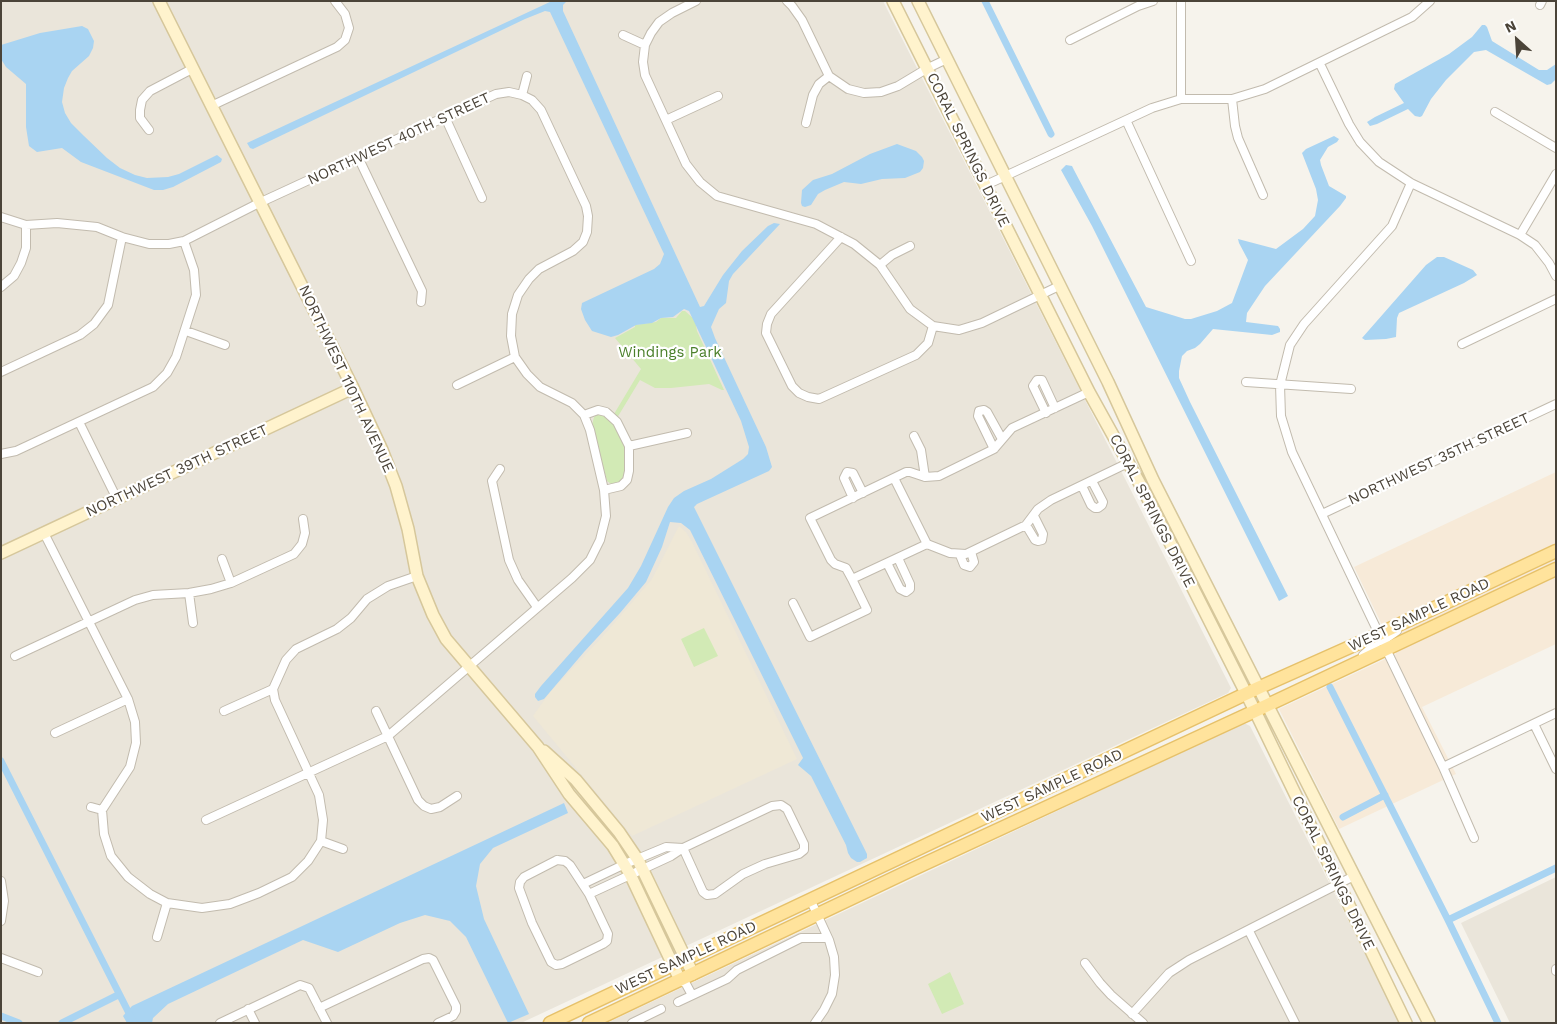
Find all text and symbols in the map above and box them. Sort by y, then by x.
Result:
north arrow [1492,15,1542,65]
text: N [1502,17,1519,36]
street label: CORAL SPRINGS DRIVE [923,70,1013,230]
street label: NORTHWEST 40TH STREET [305,89,493,189]
street label: NORTHWEST 110TH AVENUE [295,282,397,476]
park label: Windings Park [618,344,722,362]
street label: NORTHWEST 35TH STREET [1345,409,1533,509]
street label: NORTHWEST 39TH STREET [83,421,271,521]
street label: CORAL SPRINGS DRIVE [1105,431,1199,591]
street label: WEST SAMPLE ROAD [1345,574,1493,656]
street label: WEST SAMPLE ROAD [978,745,1126,827]
street label: CORAL SPRINGS DRIVE [1288,793,1378,953]
street label: WEST SAMPLE ROAD [612,917,760,999]

